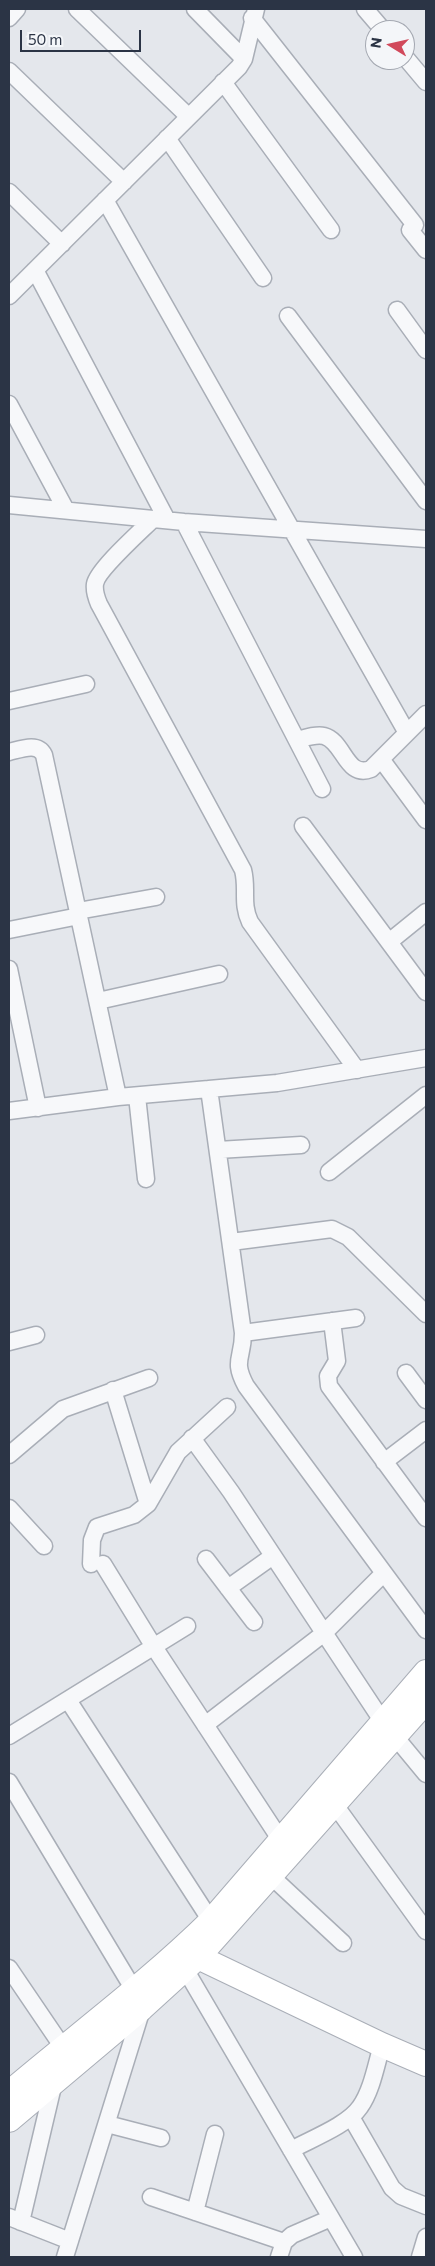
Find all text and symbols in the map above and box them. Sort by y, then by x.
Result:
scale bar [22,20,144,52]
north arrow [365,20,415,70]
text: 50 m [28,30,62,48]
text: N [366,36,385,49]

